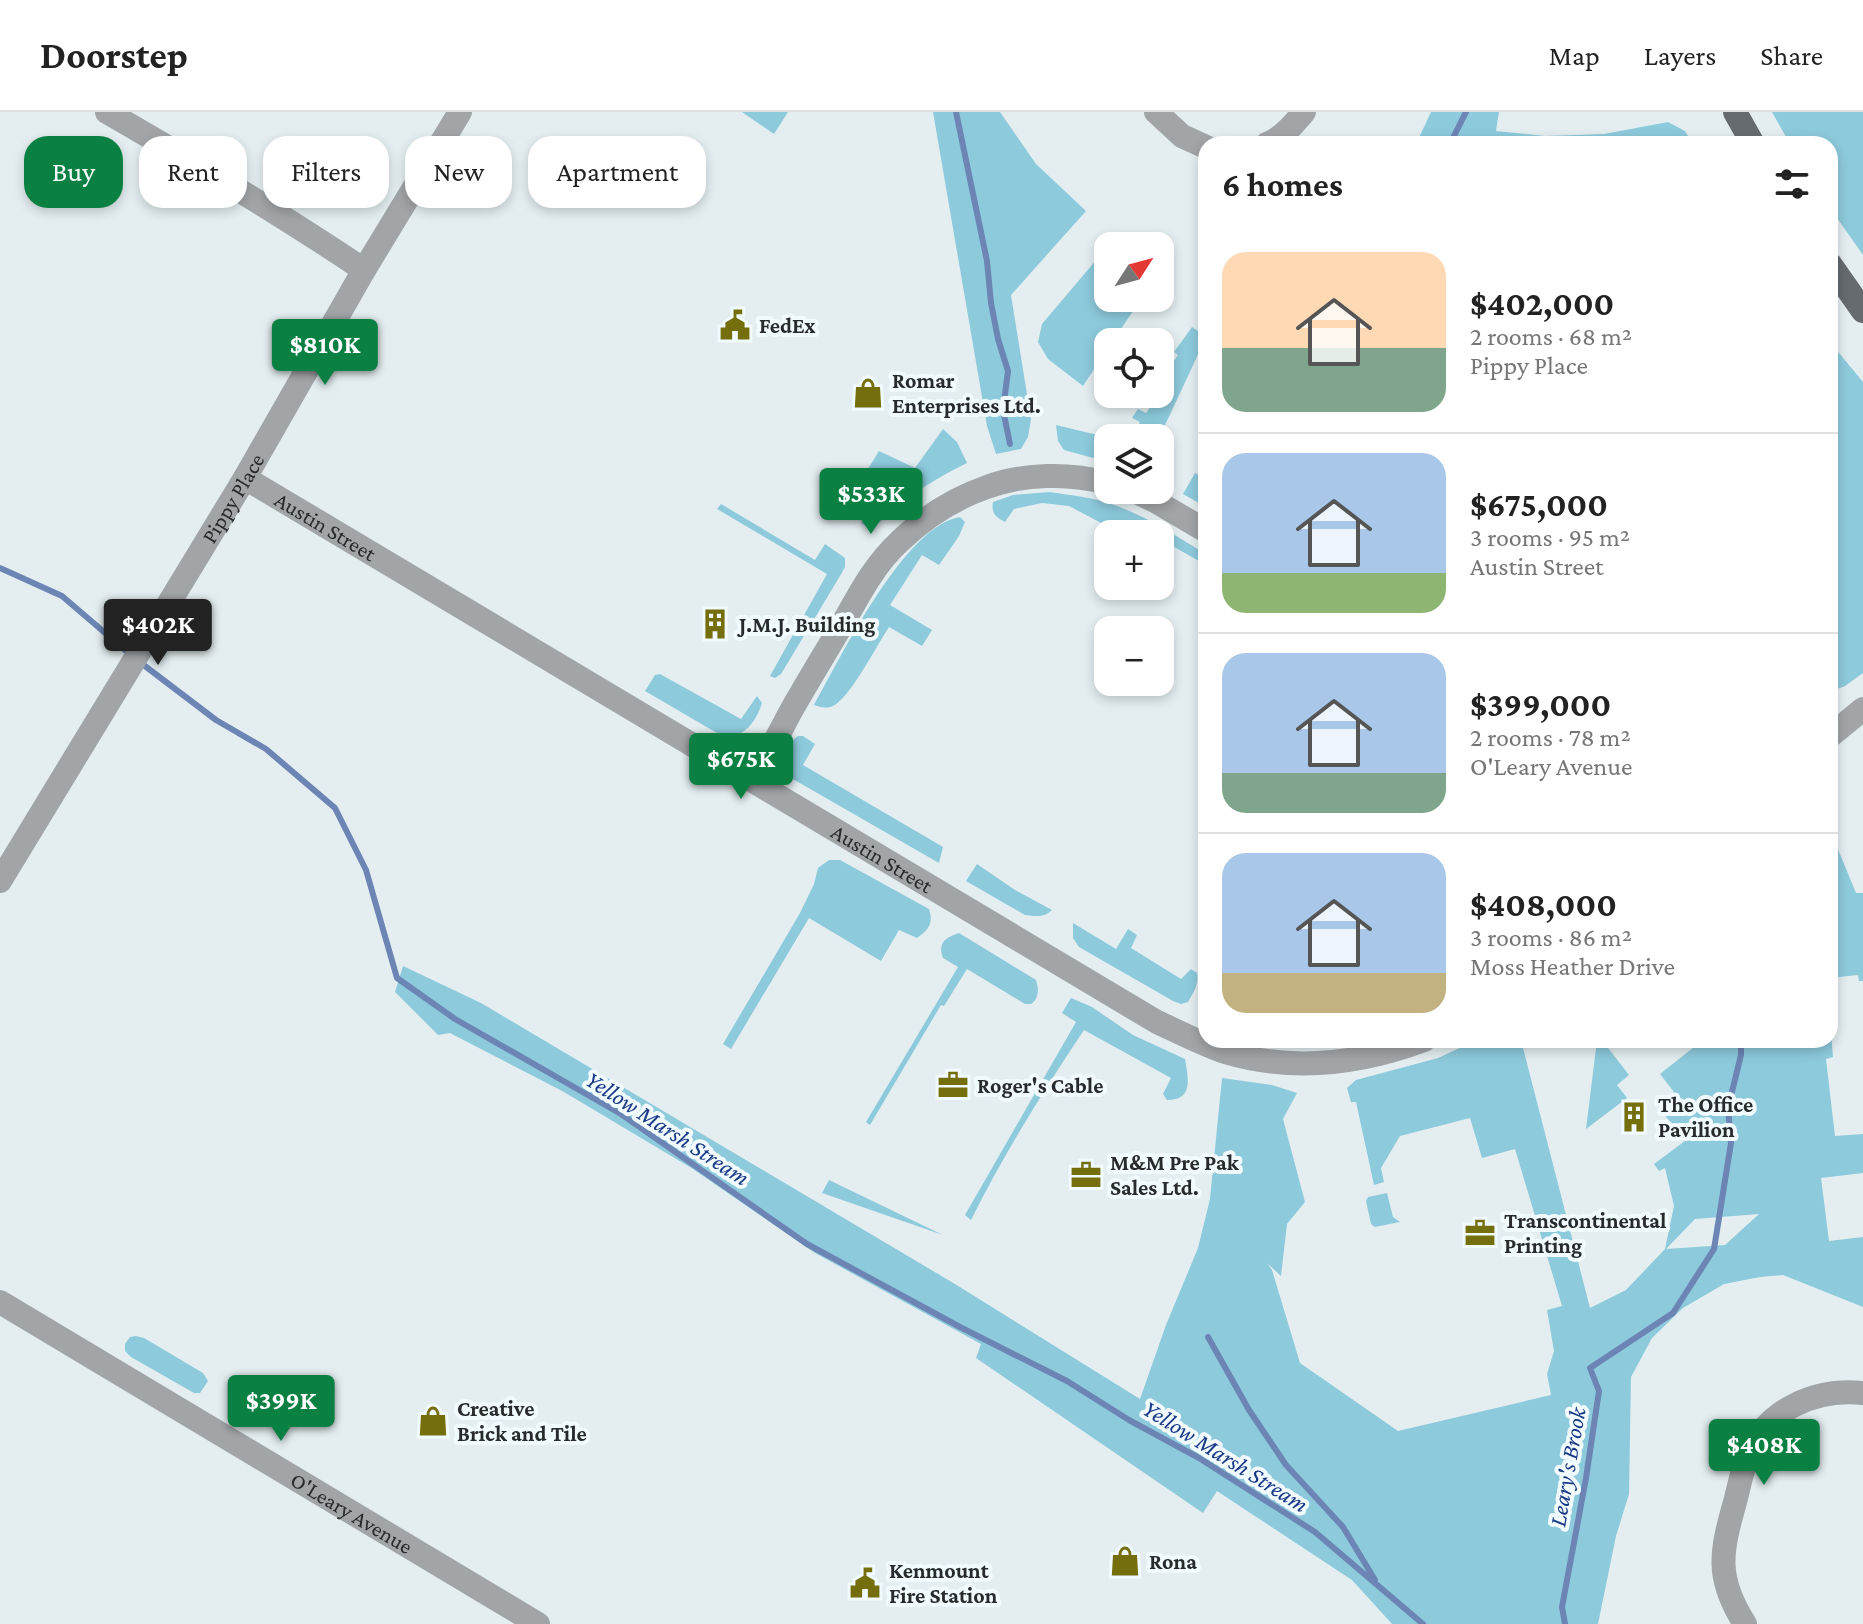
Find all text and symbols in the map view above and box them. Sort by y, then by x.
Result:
text: Doorstep [40,34,188,76]
text: Map [1549,40,1600,71]
text: Layers [1644,40,1716,71]
text: Share [1760,40,1823,71]
chip: Buy [24,136,123,208]
chip: Rent [139,136,247,208]
chip: Filters [263,136,389,208]
chip: New [405,136,512,208]
chip: Apartment [528,136,706,208]
icon: filters [1770,162,1814,206]
text: 6 homes [1222,166,1343,203]
north arrow [1094,232,1174,312]
map controls [1094,232,1174,696]
icon: home [1286,284,1382,380]
text: $402,000 [1470,285,1614,322]
public building icon: FedEx [718,308,752,342]
place label: FedEx [759,313,816,338]
pin: $810K [269,319,381,387]
text: 2 rooms · 68 m² [1470,322,1632,351]
button: locate [1094,328,1174,408]
text: $810K [290,330,360,359]
text: Pippy Place [1470,351,1588,380]
place label: Romar Enterprises Ltd. [892,368,1041,418]
shop icon: Romar Enterprises Ltd. [851,376,885,410]
button: layers [1094,424,1174,504]
street label: Pippy Place [196,449,269,547]
pin: $533K [815,468,927,536]
text: $533K [838,479,905,508]
icon: home [1286,485,1382,581]
street label: Austin Street [271,486,381,566]
text: $675,000 [1470,486,1608,523]
button: + [1094,520,1174,600]
text: 3 rooms · 95 m² [1470,523,1630,552]
text: Austin Street [1470,552,1604,581]
pin: $402K [102,599,214,667]
building icon: J.M.J. Building [698,607,732,641]
text: $402K [122,610,194,639]
place label: J.M.J. Building [737,612,875,637]
button: − [1094,616,1174,696]
icon: home [1286,685,1382,781]
text: $399,000 [1470,686,1611,723]
text: 2 rooms · 78 m² [1470,723,1631,752]
pin: $675K [685,733,797,801]
text: $675K [707,744,775,773]
text: O'Leary Avenue [1470,752,1633,781]
street label: Austin Street [827,818,938,898]
icon: home [1286,885,1382,981]
text: $408,000 [1470,886,1617,923]
text: 3 rooms · 86 m² [1470,923,1632,952]
text: Moss Heather Drive [1470,952,1675,981]
water label: Yellow Marsh Stream [581,1065,755,1191]
office icon: Roger's Cable [936,1068,970,1102]
place label: Roger's Cable [977,1073,1103,1098]
place label: The Office Pavilion [1658,1092,1753,1142]
building icon: The Office Pavilion [1617,1100,1651,1134]
place label: M&M Pre Pak Sales Ltd. [1110,1150,1240,1200]
office icon: M&M Pre Pak Sales Ltd. [1069,1158,1103,1192]
place label: Transcontinental Printing [1504,1208,1667,1258]
office icon: Transcontinental Printing [1463,1216,1497,1250]
pin: $399K [225,1375,337,1443]
text: $399K [246,1386,316,1415]
water label: Yellow Marsh Stream [1139,1394,1313,1518]
place label: Creative Brick and Tile [457,1396,587,1446]
shop icon: Creative Brick and Tile [416,1404,450,1438]
water label: Leary's Brook [1543,1404,1591,1529]
pin: $408K [1708,1419,1820,1487]
text: $408K [1727,1430,1801,1459]
street label: O'Leary Avenue [286,1467,417,1559]
shop icon: Rona [1108,1544,1142,1578]
place label: Rona [1149,1549,1197,1574]
place label: Kenmount Fire Station [889,1558,998,1608]
public building icon: Kenmount Fire Station [848,1566,882,1600]

